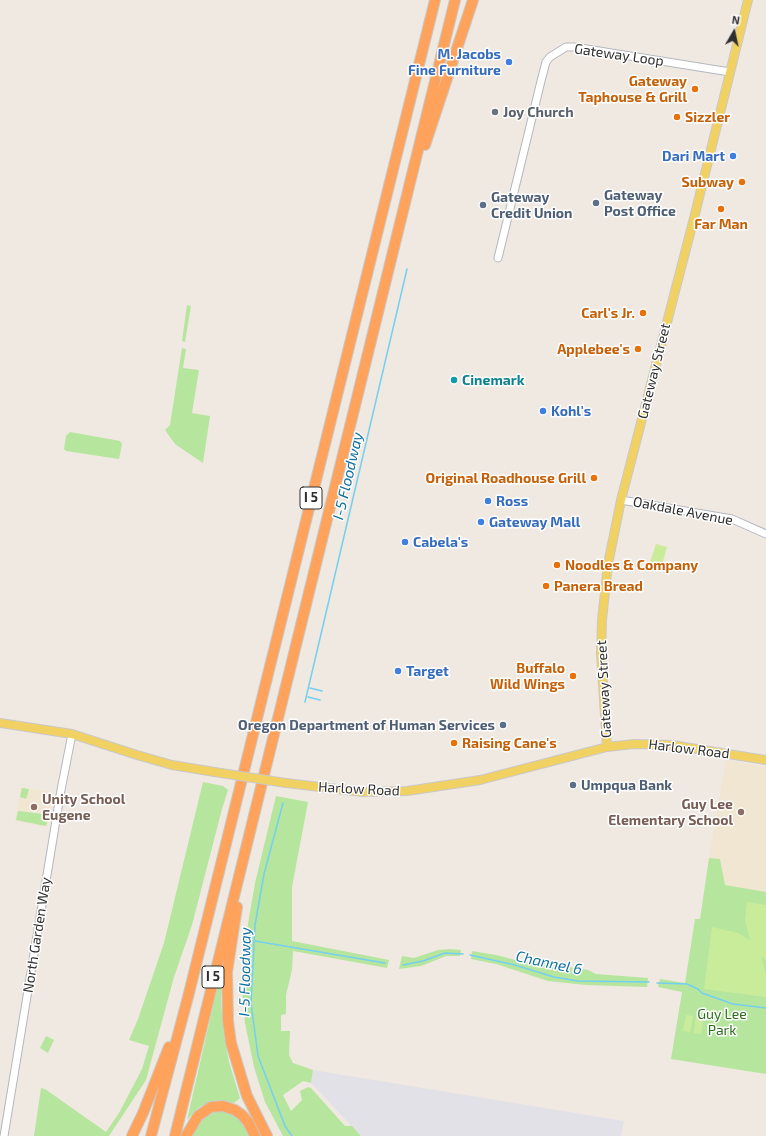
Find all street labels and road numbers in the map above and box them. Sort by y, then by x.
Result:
street label: Gateway Loop [573,40,665,70]
street label: Gateway Street [634,321,674,421]
road number: I 5 [300,487,322,509]
street label: Oakdale Avenue [632,493,734,529]
street label: Gateway Street [593,640,615,738]
street label: Harlow Road [647,736,731,762]
street label: Harlow Road [318,778,400,800]
street label: North Garden Way [20,876,54,994]
road number: I 5 [202,966,224,988]

